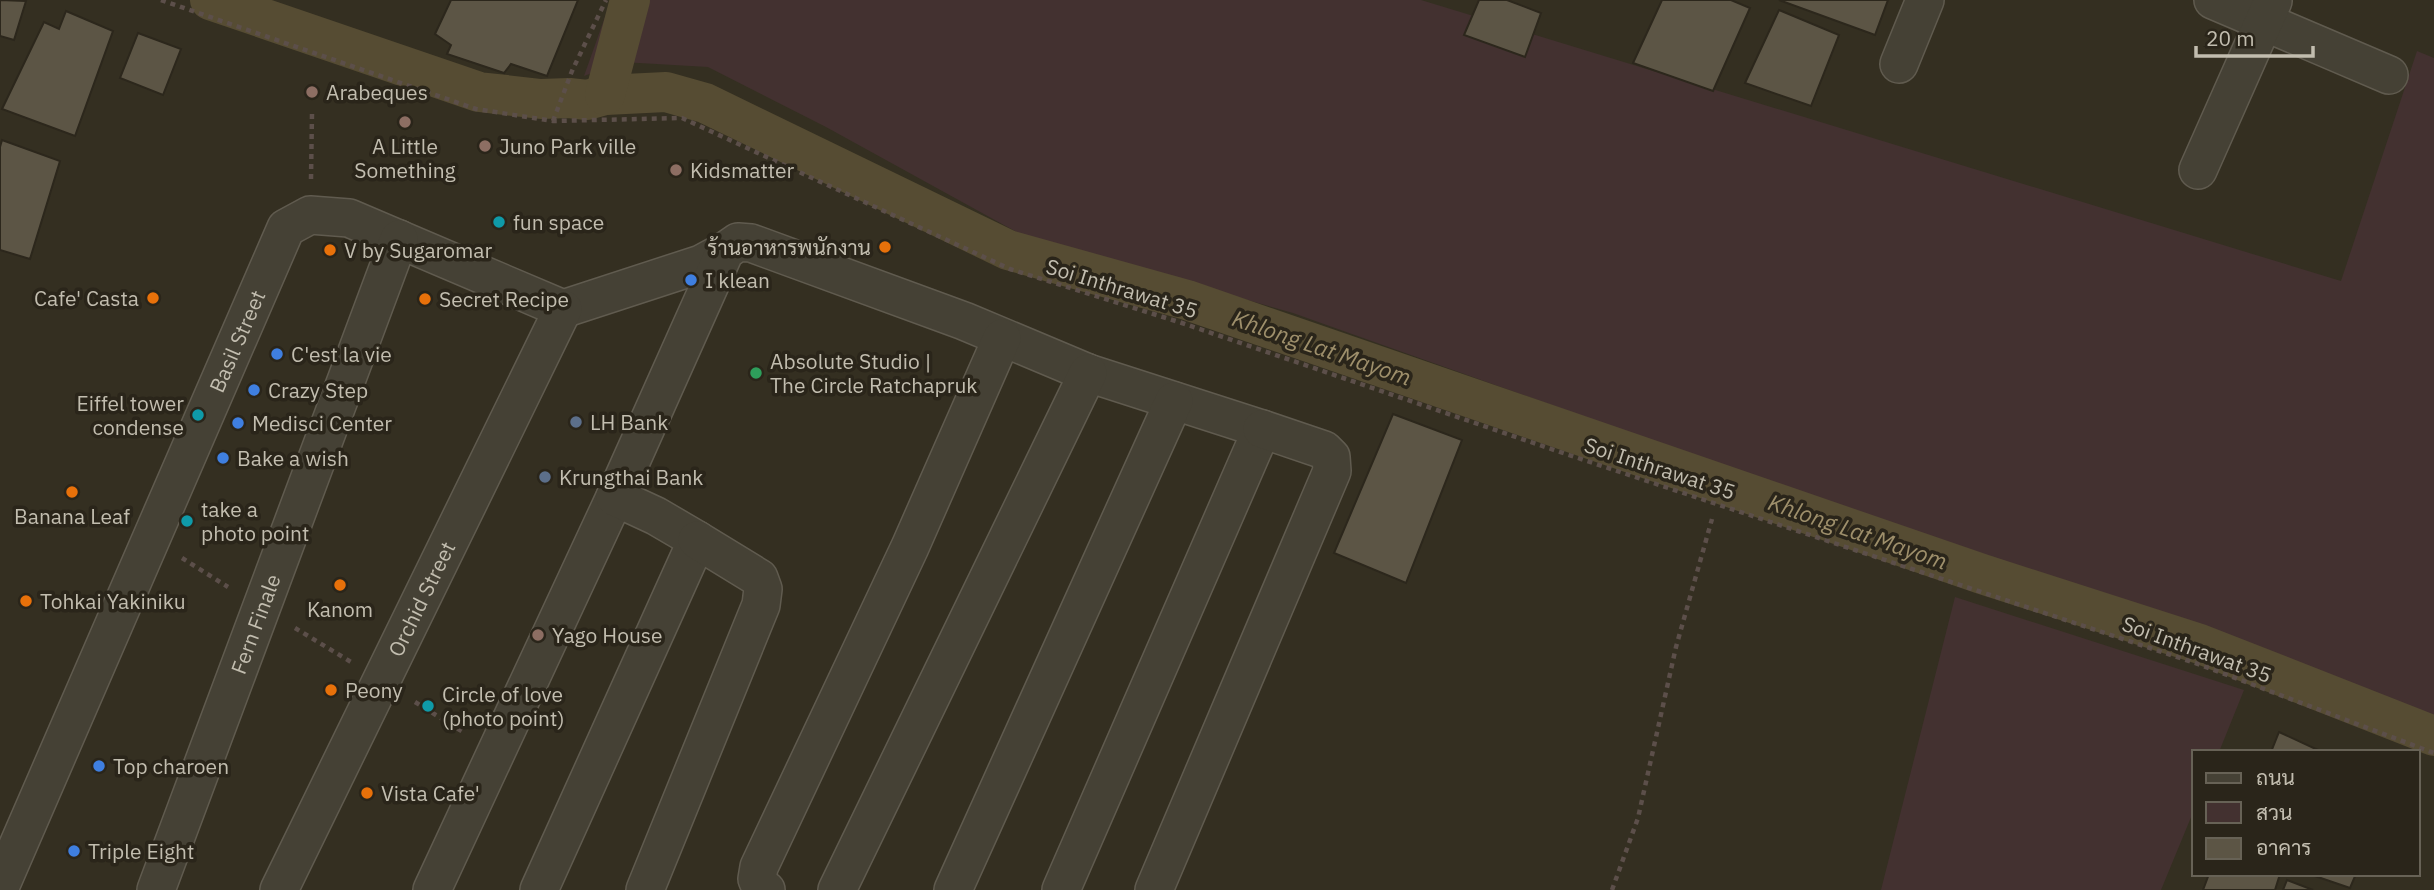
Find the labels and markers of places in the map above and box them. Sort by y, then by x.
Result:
place label: Arabeques [326,78,428,106]
marker: Arabeques [304,84,320,100]
marker: A Little Something [397,114,413,130]
place label: A Little Something [354,132,456,184]
place label: Juno Park ville [499,132,636,160]
marker: Juno Park ville [477,138,493,154]
place label: Kidsmatter [690,156,795,184]
marker: Kidsmatter [668,162,684,178]
place label: fun space [513,208,604,236]
marker: fun space [491,214,507,230]
place label: ร้านอาหารพนักงาน [707,233,871,261]
place label: V by Sugaromar [344,236,493,264]
marker: ร้านอาหารพนักงาน [877,239,893,255]
marker: V by Sugaromar [322,242,338,258]
place label: I klean [705,266,770,294]
marker: I klean [683,272,699,288]
place label: Cafe' Casta [34,284,139,312]
place label: Secret Recipe [439,285,569,313]
marker: Cafe' Casta [145,290,161,306]
marker: Secret Recipe [417,291,433,307]
place label: C'est la vie [291,340,392,368]
marker: C'est la vie [269,346,285,362]
place label: Absolute Studio | The Circle Ratchapruk [770,347,977,399]
marker: Absolute Studio | The Circle Ratchapruk [748,365,764,381]
place label: Crazy Step [268,376,368,404]
marker: Crazy Step [246,382,262,398]
place label: Eiffel tower condense [77,389,184,441]
marker: Eiffel tower condense [190,407,206,423]
place label: LH Bank [590,408,668,436]
place label: Medisci Center [252,409,392,437]
marker: LH Bank [568,414,584,430]
marker: Medisci Center [230,415,246,431]
place label: Bake a wish [237,444,349,472]
marker: Bake a wish [215,450,231,466]
place label: Krungthai Bank [559,463,703,491]
marker: Krungthai Bank [537,469,553,485]
marker: Banana Leaf [64,484,80,500]
place label: take a photo point [201,495,309,547]
place label: Banana Leaf [14,502,130,530]
marker: take a photo point [179,513,195,529]
marker: Kanom [332,577,348,593]
place label: Tohkai Yakiniku [40,587,186,615]
marker: Tohkai Yakiniku [18,593,34,609]
place label: Kanom [307,595,373,623]
place label: Yago House [552,621,663,649]
marker: Yago House [530,627,546,643]
place label: Peony [345,676,403,704]
place label: Circle of love (photo point) [442,680,564,732]
marker: Peony [323,682,339,698]
marker: Circle of love (photo point) [420,698,436,714]
place label: Top charoen [113,752,229,780]
marker: Top charoen [91,758,107,774]
place label: Vista Cafe' [381,779,480,807]
marker: Vista Cafe' [359,785,375,801]
place label: Triple Eight [88,837,194,865]
marker: Triple Eight [66,843,82,859]

